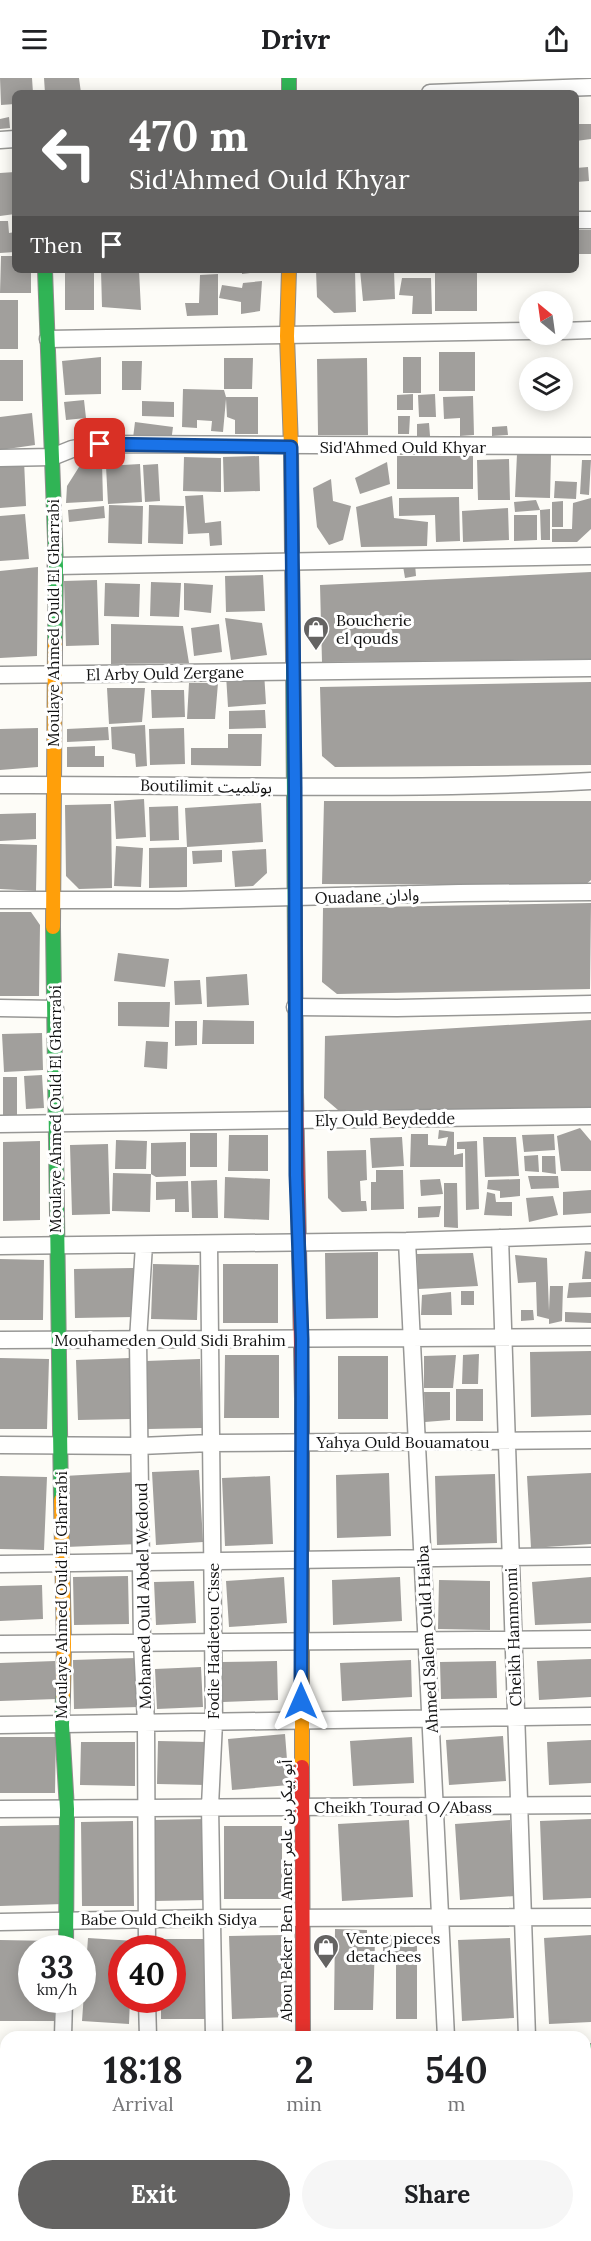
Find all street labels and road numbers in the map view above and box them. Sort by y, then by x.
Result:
street label: Sid'Ahmed Ould Khyar [320,437,486,457]
street label: Moulaye Ahmed Ould El Gharrabi [43,499,63,747]
street label: El Arby Ould Zergane [86,662,245,684]
street label: Boutilimit بوتلميت [140,775,272,797]
street label: Ouadane وادان [315,884,419,908]
street label: Moulaye Ahmed Ould El Gharrabi [45,985,65,1233]
street label: Ely Ould Beydedde [315,1108,456,1130]
street label: Mouhameden Ould Sidi Brahim [54,1330,286,1350]
street label: Yahya Ould Bouamatou [315,1432,490,1452]
street label: Moulaye Ahmed Ould El Gharrabi [51,1471,71,1719]
street label: Mohamed Ould Abdel Wedoud [131,1482,155,1710]
street label: Ahmed Salem Ould Haiba [412,1545,442,1734]
street label: Fodie Hadietou Cisse [203,1562,223,1719]
street label: Cheikh Hammonni [501,1567,525,1707]
street label: Abou Beker Ben Amer أبو بيكر بن عامر [276,1760,296,2023]
street label: Cheikh Tourad O/Abass [314,1797,492,1818]
street label: Babe Ould Cheikh Sidya [81,1909,257,1929]

